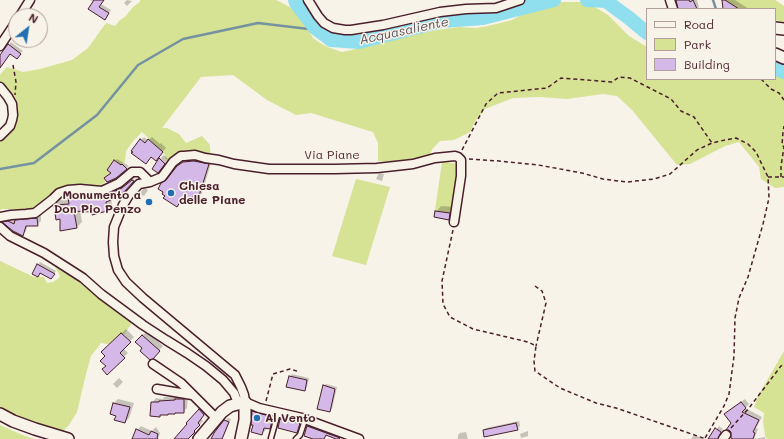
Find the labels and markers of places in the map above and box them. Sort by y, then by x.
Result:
place label: Chiesa delle Piane [179,179,245,207]
place label: Monumento a Don Pio Penzo [54,188,141,216]
marker: Chiesa delle Piane [166,188,176,198]
marker: Monumento a Don Pio Penzo [144,197,154,207]
place label: Al Vento [265,411,316,425]
marker: Al Vento [252,413,262,423]

